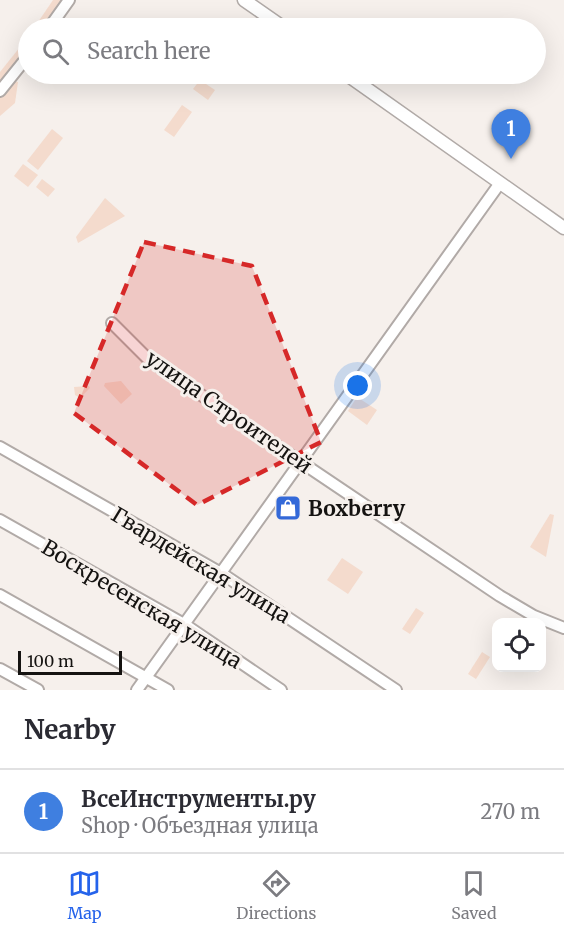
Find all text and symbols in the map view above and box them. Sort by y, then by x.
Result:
search box [18,18,546,84]
icon: search [39,35,72,68]
text: Search here [87,37,210,65]
pin: 1 [492,110,530,159]
street label: улица Строителей [141,345,317,479]
your location [343,371,372,400]
shop icon: Boxberry [273,493,303,523]
place label: Boxberry [308,495,406,522]
street label: Гвардейская улица [106,501,296,629]
street label: Воскресенская улица [37,533,247,675]
map controls [492,618,546,672]
button: locate [492,618,546,672]
scale bar [18,648,122,676]
text: 100 m [27,651,74,671]
text: Nearby [24,713,116,746]
text: ВсеИнструменты.ру [81,785,316,813]
text: 1 [39,799,48,824]
text: 270 m [480,799,540,824]
text: Shop · Объездная улица [81,813,318,838]
tab: Map [67,867,102,923]
tab: Directions [236,867,316,923]
tab: Saved [451,867,497,923]

